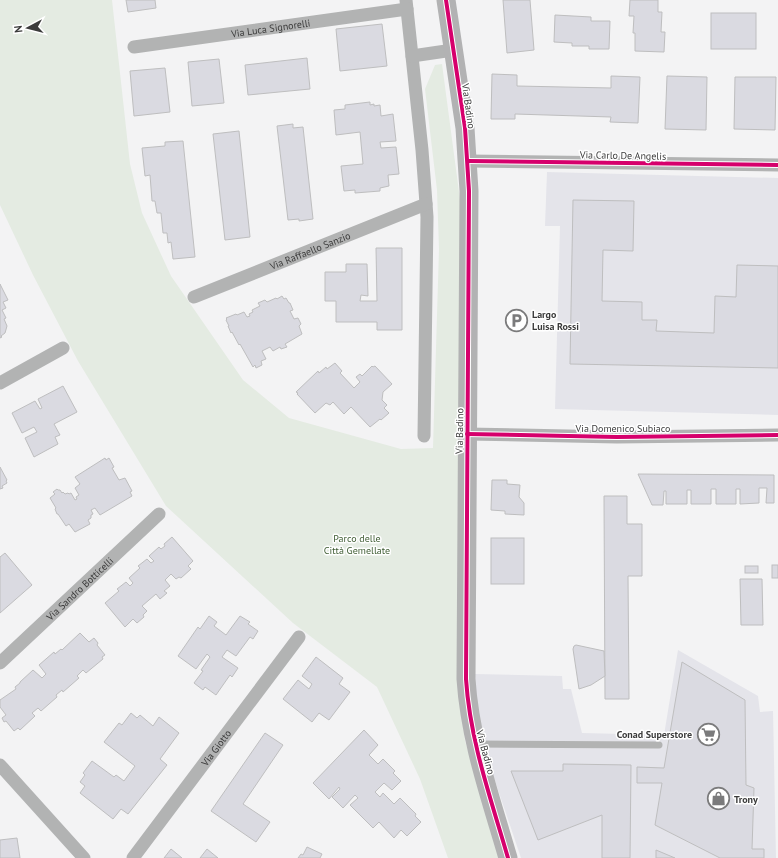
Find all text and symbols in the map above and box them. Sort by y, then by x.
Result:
north arrow [8,8,48,48]
street label: Via Luca Signorelli [229,17,311,41]
text: N [11,25,25,34]
street label: Via Badino [459,82,478,130]
street label: Via Carlo De Angelis [579,148,666,163]
street label: Via Raffaello Sanzio [267,229,352,273]
parking icon: Largo Luisa Rossi [504,307,530,333]
place label: Largo Luisa Rossi [532,308,579,333]
street label: Via Badino [453,408,466,455]
street label: Via Domenico Subiaco [575,422,670,435]
park label: Parco delle Città Gemellate [324,532,390,557]
street label: Via Sandro Botticelli [43,554,116,624]
supermarket icon: Conad Superstore [695,721,721,747]
street label: Via Giotto [198,727,234,770]
street label: Via Badino [473,727,498,776]
place label: Conad Superstore [617,728,692,741]
shop icon: Trony [705,786,731,812]
place label: Trony [734,793,758,806]

